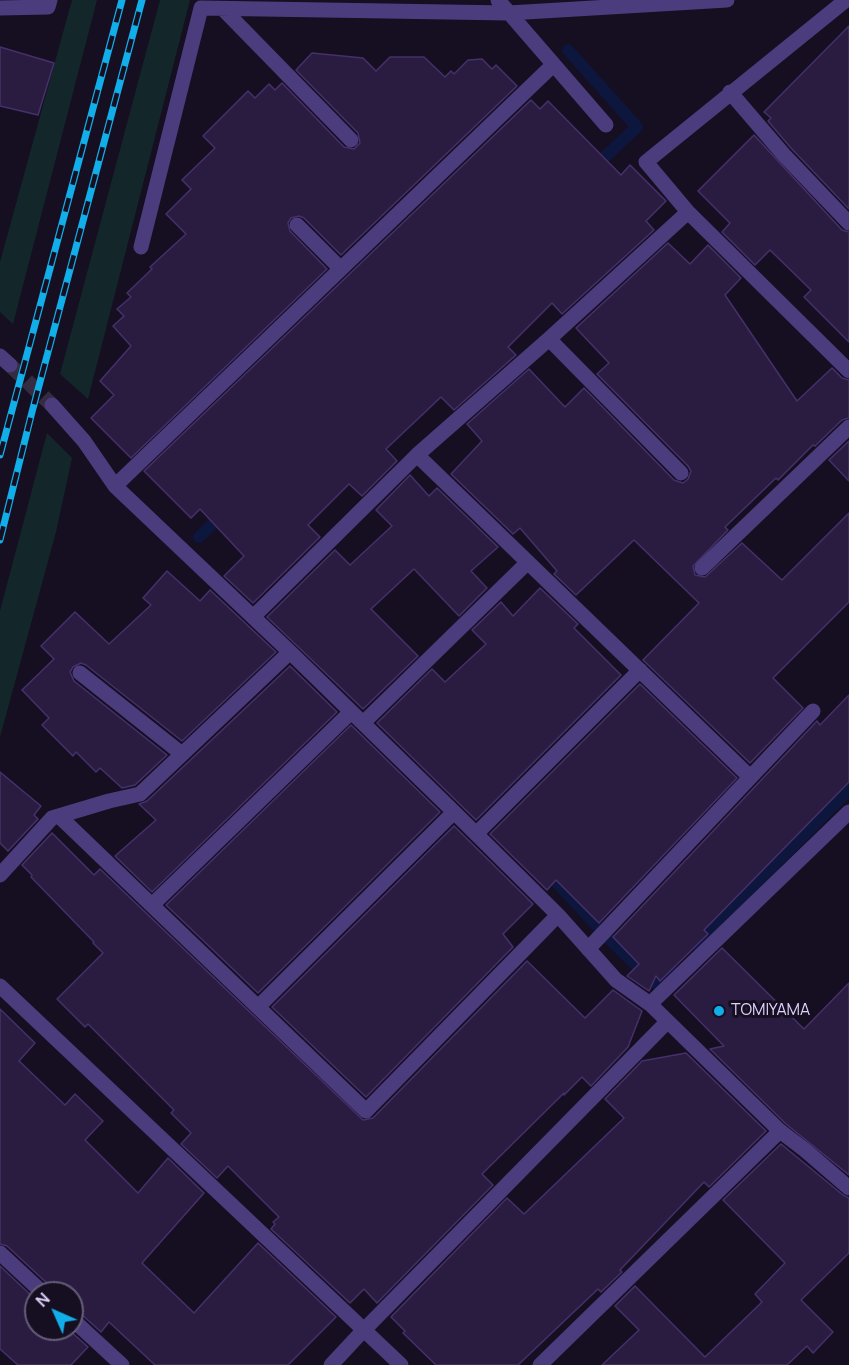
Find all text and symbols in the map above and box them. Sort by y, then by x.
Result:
place label: TOMIYAMA [731,1001,810,1021]
marker: TOMIYAMA [712,1004,726,1018]
north arrow [24,1281,84,1341]
text: N [31,1288,55,1312]

